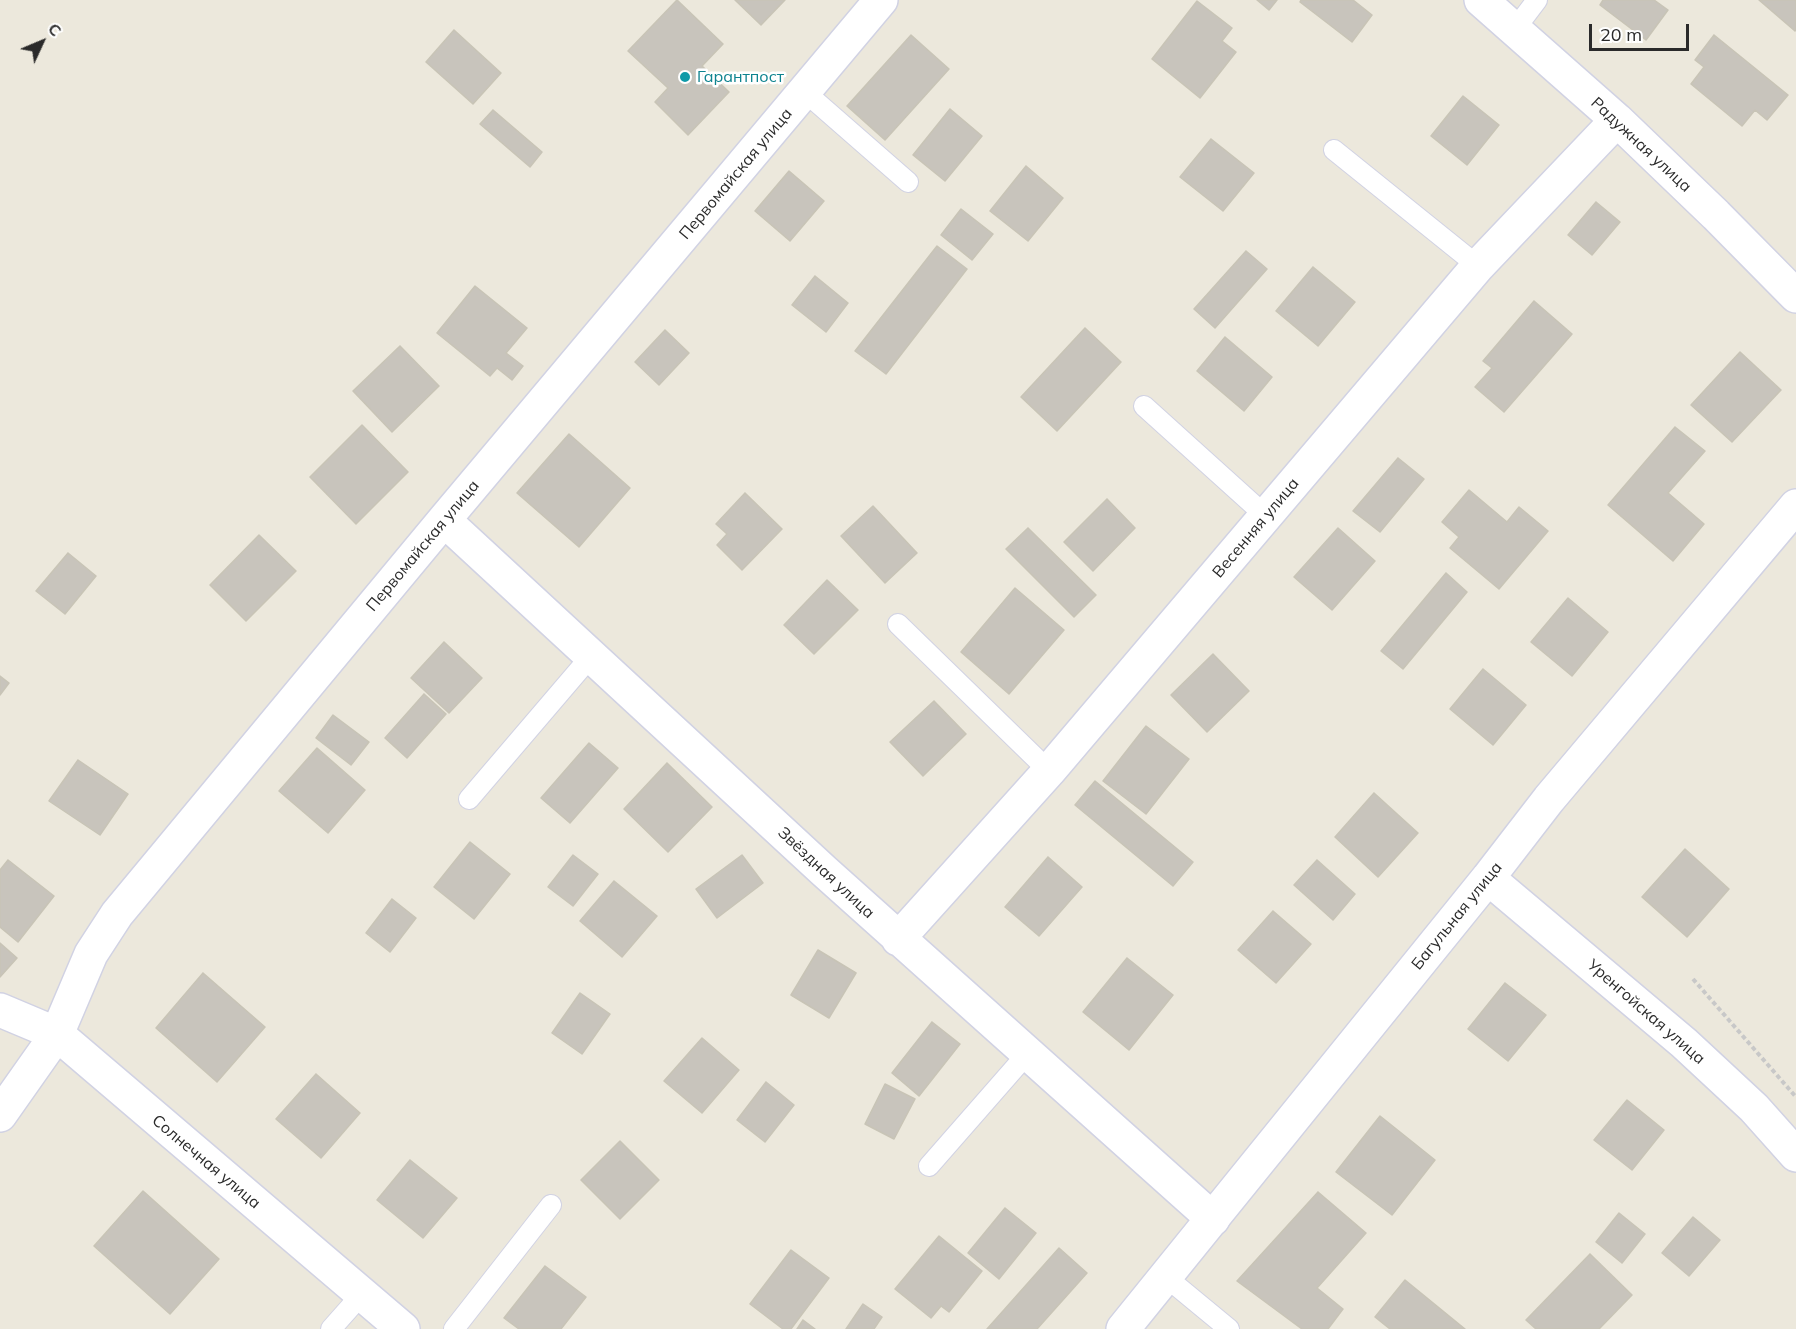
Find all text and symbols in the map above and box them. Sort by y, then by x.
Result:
north arrow [12,12,72,72]
scale bar [1592,12,1692,50]
text: С [44,19,66,40]
text: 20 m [1600,23,1642,46]
place label: Гарантпост [697,67,784,87]
marker: Гарантпост [678,70,692,84]
street label: Радужная улица [1587,94,1695,196]
street label: Первомайская улица [676,105,796,243]
street label: Весенняя улица [1209,474,1303,582]
street label: Первомайская улица [363,477,483,615]
street label: Звёздная улица [774,823,878,923]
street label: Багульная улица [1408,858,1506,974]
street label: Уренгойская улица [1583,956,1709,1068]
street label: Солнечная улица [148,1111,264,1213]

